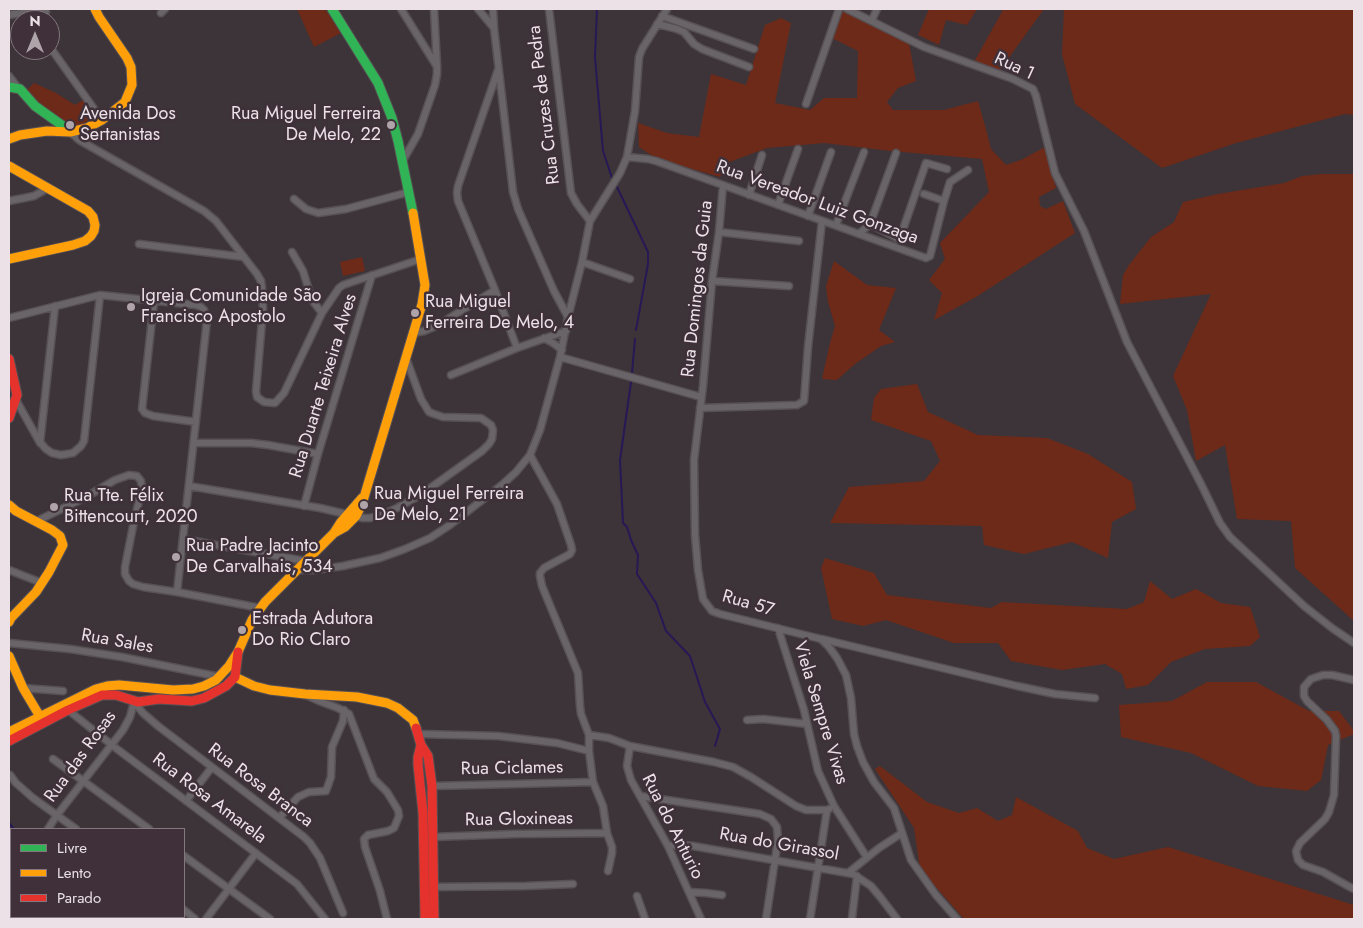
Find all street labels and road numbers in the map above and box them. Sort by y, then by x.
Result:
street label: Rua Cruzes de Pedra [525,24,565,186]
street label: Rua 1 [991,48,1037,86]
street label: Rua Vereador Luiz Gonzaga [713,156,921,250]
street label: Rua Domingos da Guia [678,200,718,378]
street label: Rua Duarte Teixeira Alves [286,291,362,481]
street label: Rua 57 [719,586,777,622]
street label: Rua Sales [79,625,155,659]
street label: Viela Sempre Vivas [788,639,852,787]
street label: Rua das Rosas [40,707,122,807]
street label: Rua Rosa Branca [203,739,317,833]
street label: Rua Rosa Amarela [148,749,270,849]
street label: Rua Ciclames [461,757,563,781]
street label: Rua do Anturio [636,771,708,883]
street label: Rua Gloxineas [465,808,573,832]
street label: Rua do Girassol [718,824,840,866]

